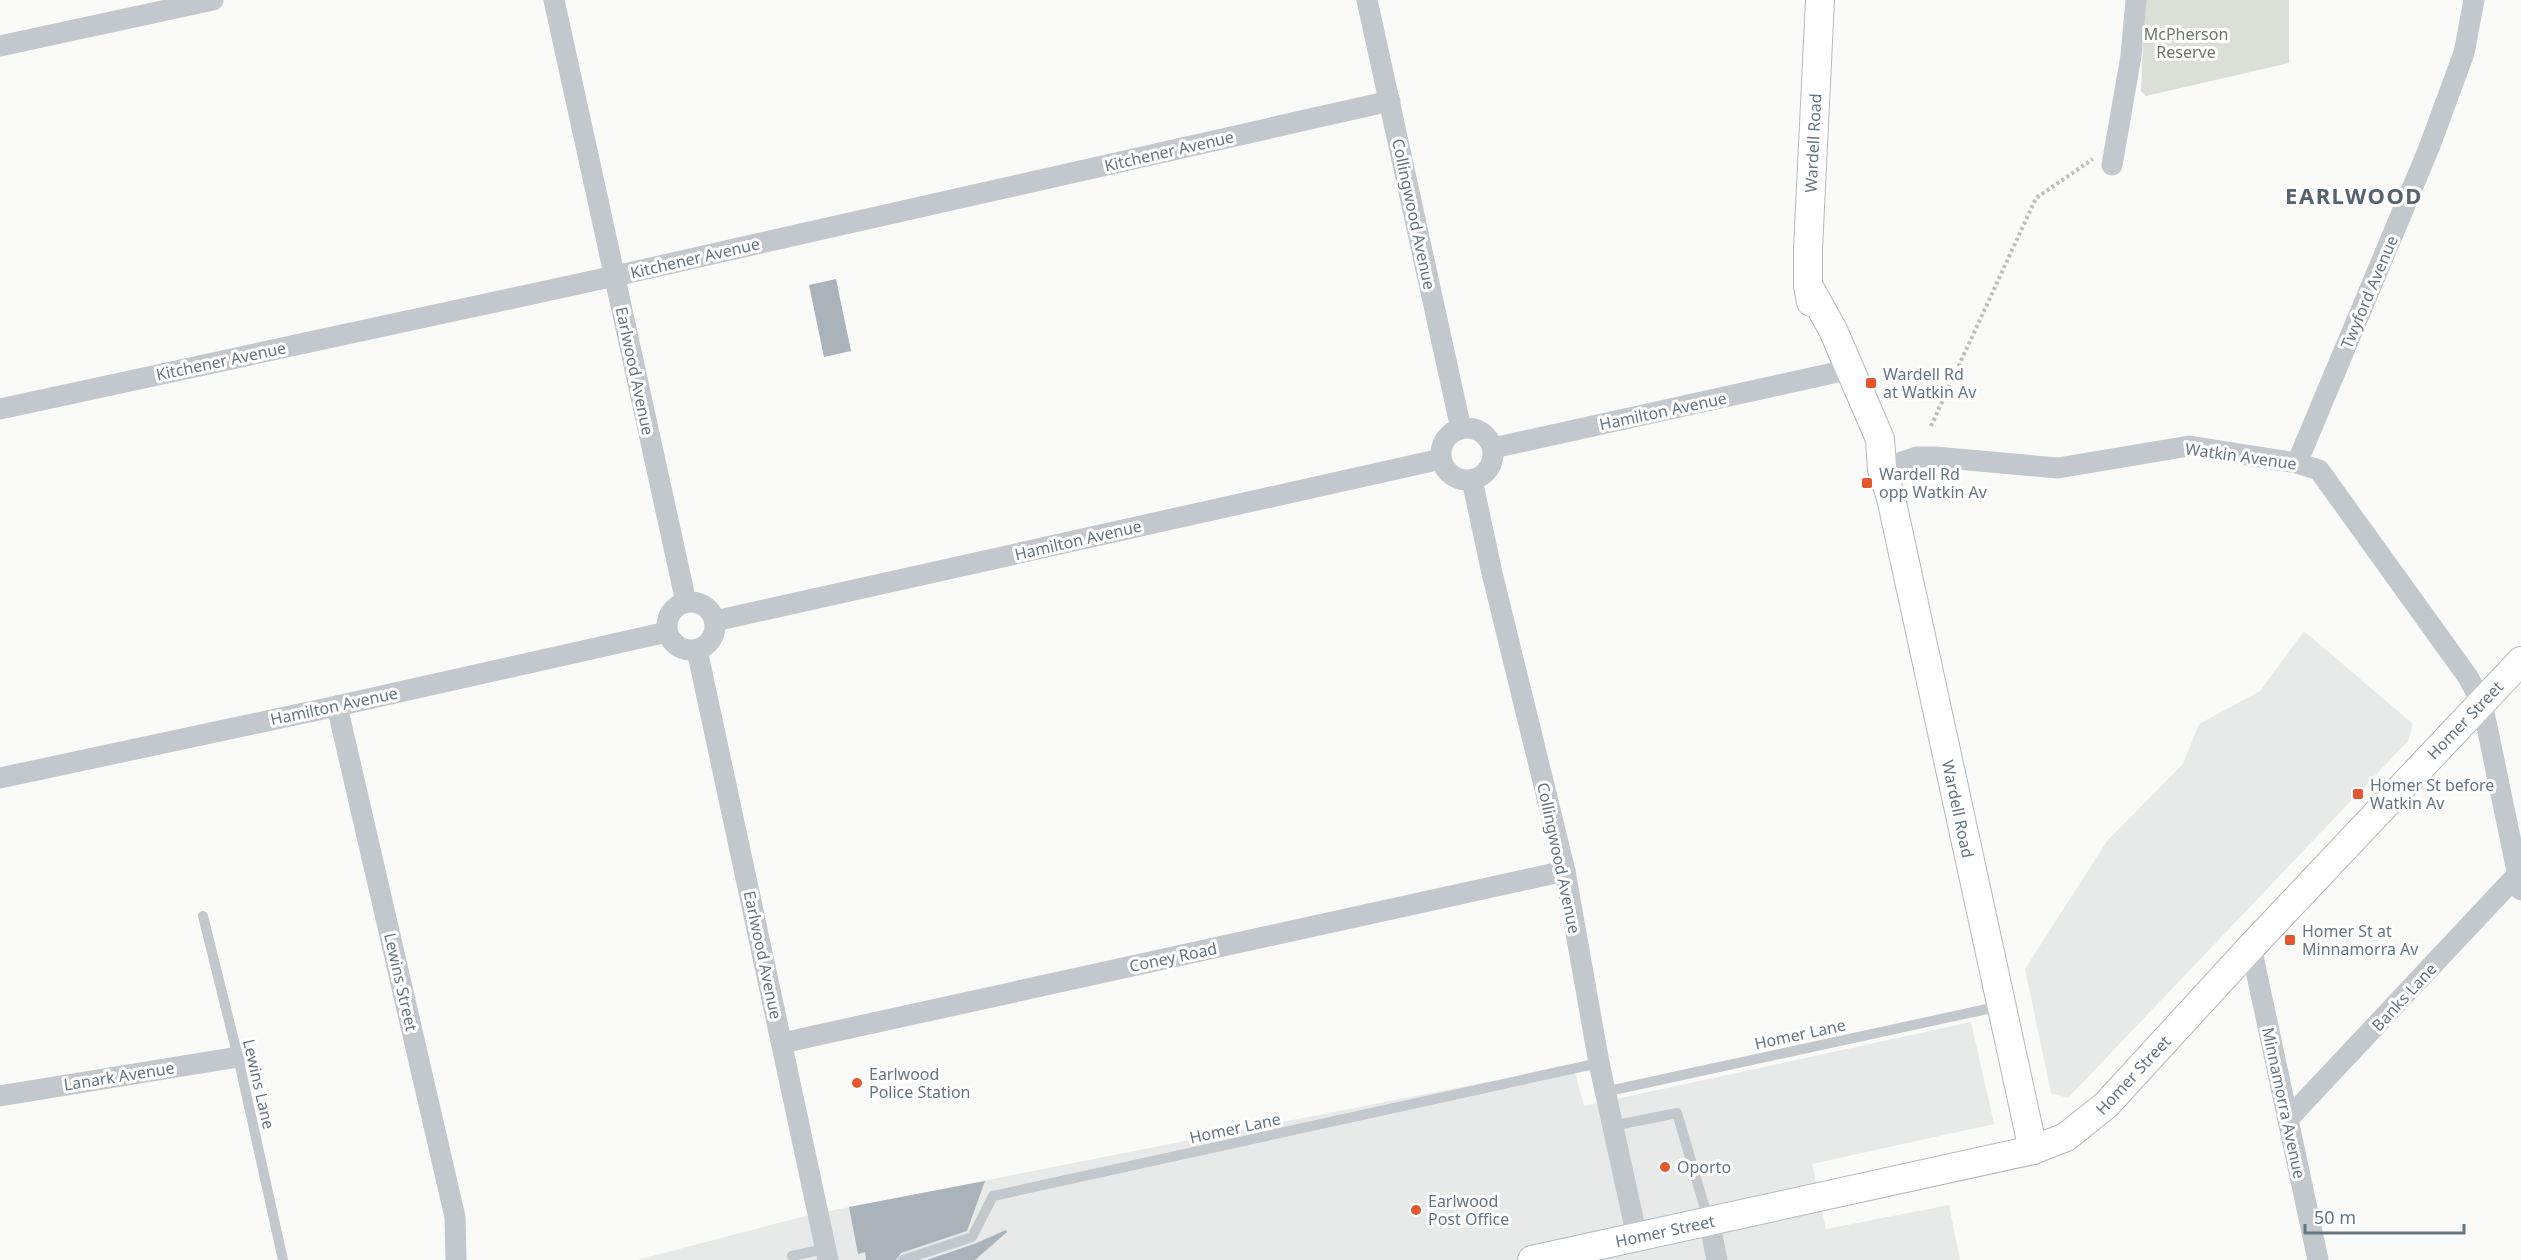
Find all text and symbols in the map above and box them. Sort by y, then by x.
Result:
park label: McPherson Reserve [2144,23,2228,63]
street label: Wardell Road [1799,93,1827,193]
street label: Kitchener Avenue [1102,125,1236,177]
street label: Collingwood Avenue [1387,136,1441,292]
district label: EARLWOOD [2285,180,2423,210]
street label: Kitchener Avenue [628,232,762,284]
street label: Twyford Avenue [2335,232,2403,352]
street label: Earlwood Avenue [611,305,659,437]
street label: Kitchener Avenue [154,336,288,386]
place label: Wardell Rd at Watkin Av [1883,363,1977,403]
marker: Wardell Rd at Watkin Av [1864,376,1878,390]
street label: Hamilton Avenue [1597,387,1729,435]
street label: Watkin Avenue [2184,437,2298,475]
place label: Wardell Rd opp Watkin Av [1879,463,1988,503]
marker: Wardell Rd opp Watkin Av [1860,476,1874,490]
street label: Hamilton Avenue [1012,515,1144,565]
street label: Homer Street [2422,676,2508,764]
street label: Hamilton Avenue [268,682,400,730]
street label: Wardell Road [1937,758,1979,860]
place label: Homer St before Watkin Av [2370,774,2494,814]
street label: Collingwood Avenue [1532,780,1586,936]
marker: Homer St before Watkin Av [2351,787,2365,801]
street label: Earlwood Avenue [739,889,787,1021]
place label: Homer St at Minnamorra Av [2302,920,2419,960]
street label: Lewins Street [379,931,423,1033]
marker: Homer St at Minnamorra Av [2283,933,2297,947]
street label: Coney Road [1127,937,1219,977]
street label: Banks Lane [2367,958,2441,1036]
street label: Homer Lane [1752,1014,1848,1054]
street label: Minnamorra Avenue [2257,1025,2311,1181]
street label: Homer Street [2091,1030,2176,1119]
street label: Lewins Lane [238,1037,280,1131]
street label: Lanark Avenue [62,1056,176,1096]
place label: Earlwood Police Station [869,1063,971,1103]
marker: Earlwood Police Station [850,1076,864,1090]
street label: Homer Lane [1187,1108,1283,1148]
place label: Oporto [1677,1156,1731,1178]
marker: Oporto [1658,1160,1672,1174]
place label: Earlwood Post Office [1428,1190,1509,1230]
scale bar [2305,1197,2464,1235]
marker: Earlwood Post Office [1409,1203,1423,1217]
text: 50 m [2314,1205,2356,1229]
street label: Homer Street [1613,1210,1717,1252]

